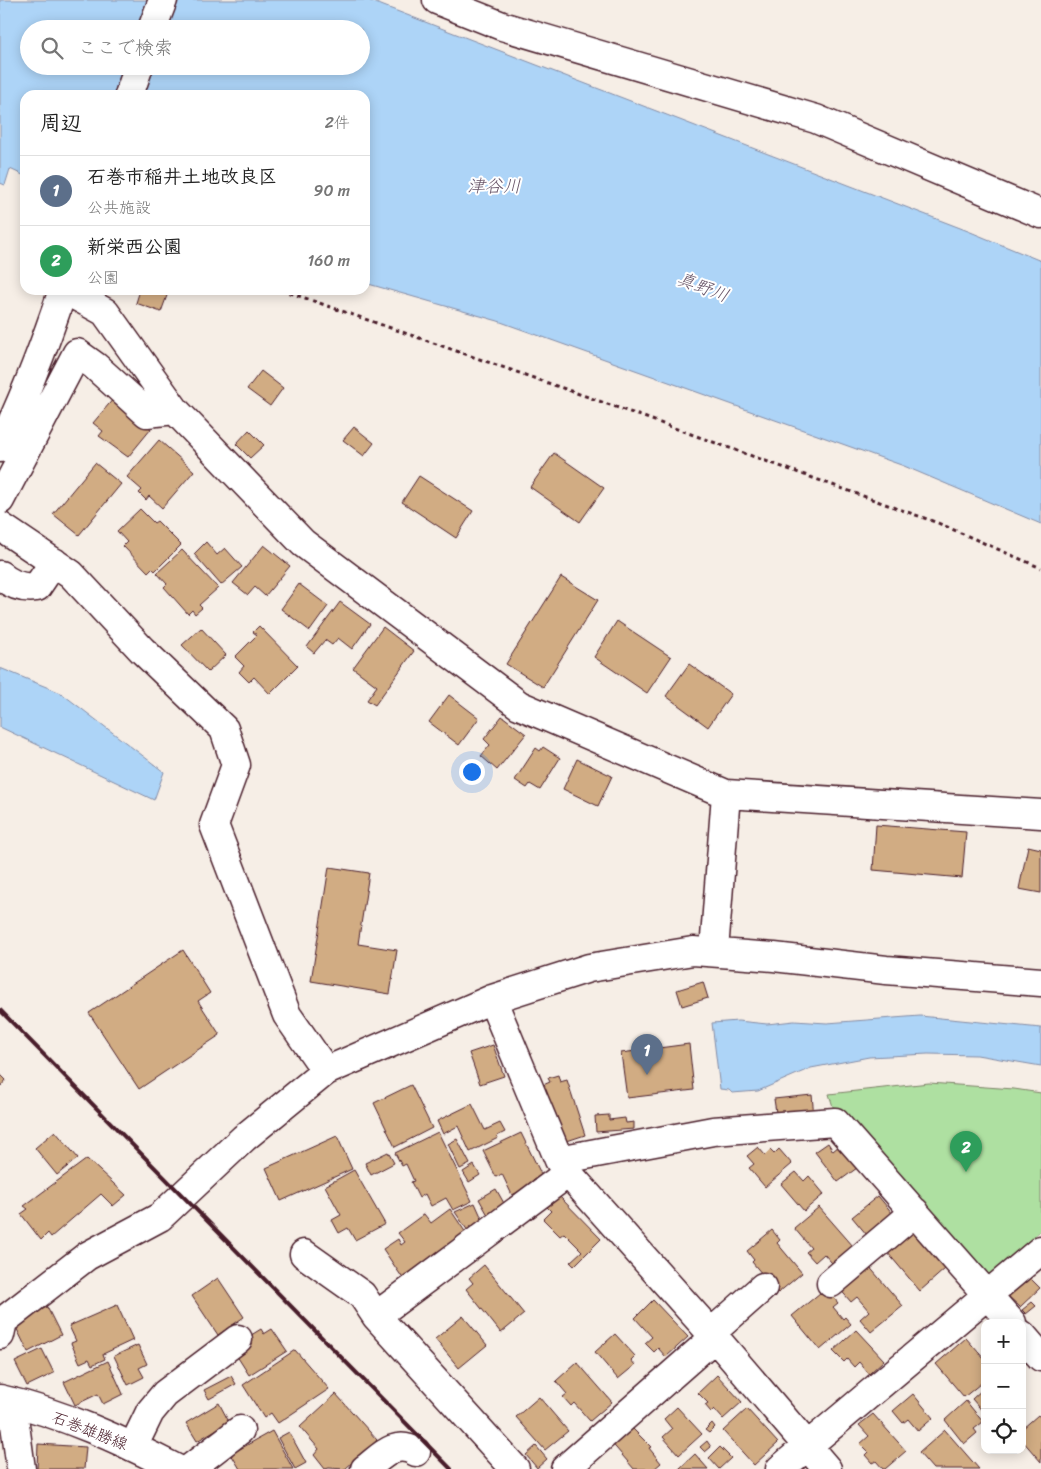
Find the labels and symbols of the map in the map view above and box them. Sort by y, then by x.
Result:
water label: 津谷川 [467,170,521,202]
water label: 真野川 [672,262,734,312]
your location [459,759,485,785]
pin: 1 [631,1034,663,1075]
pin: 2 [950,1131,982,1172]
street label: 石巻雄勝線 [47,1403,132,1458]

